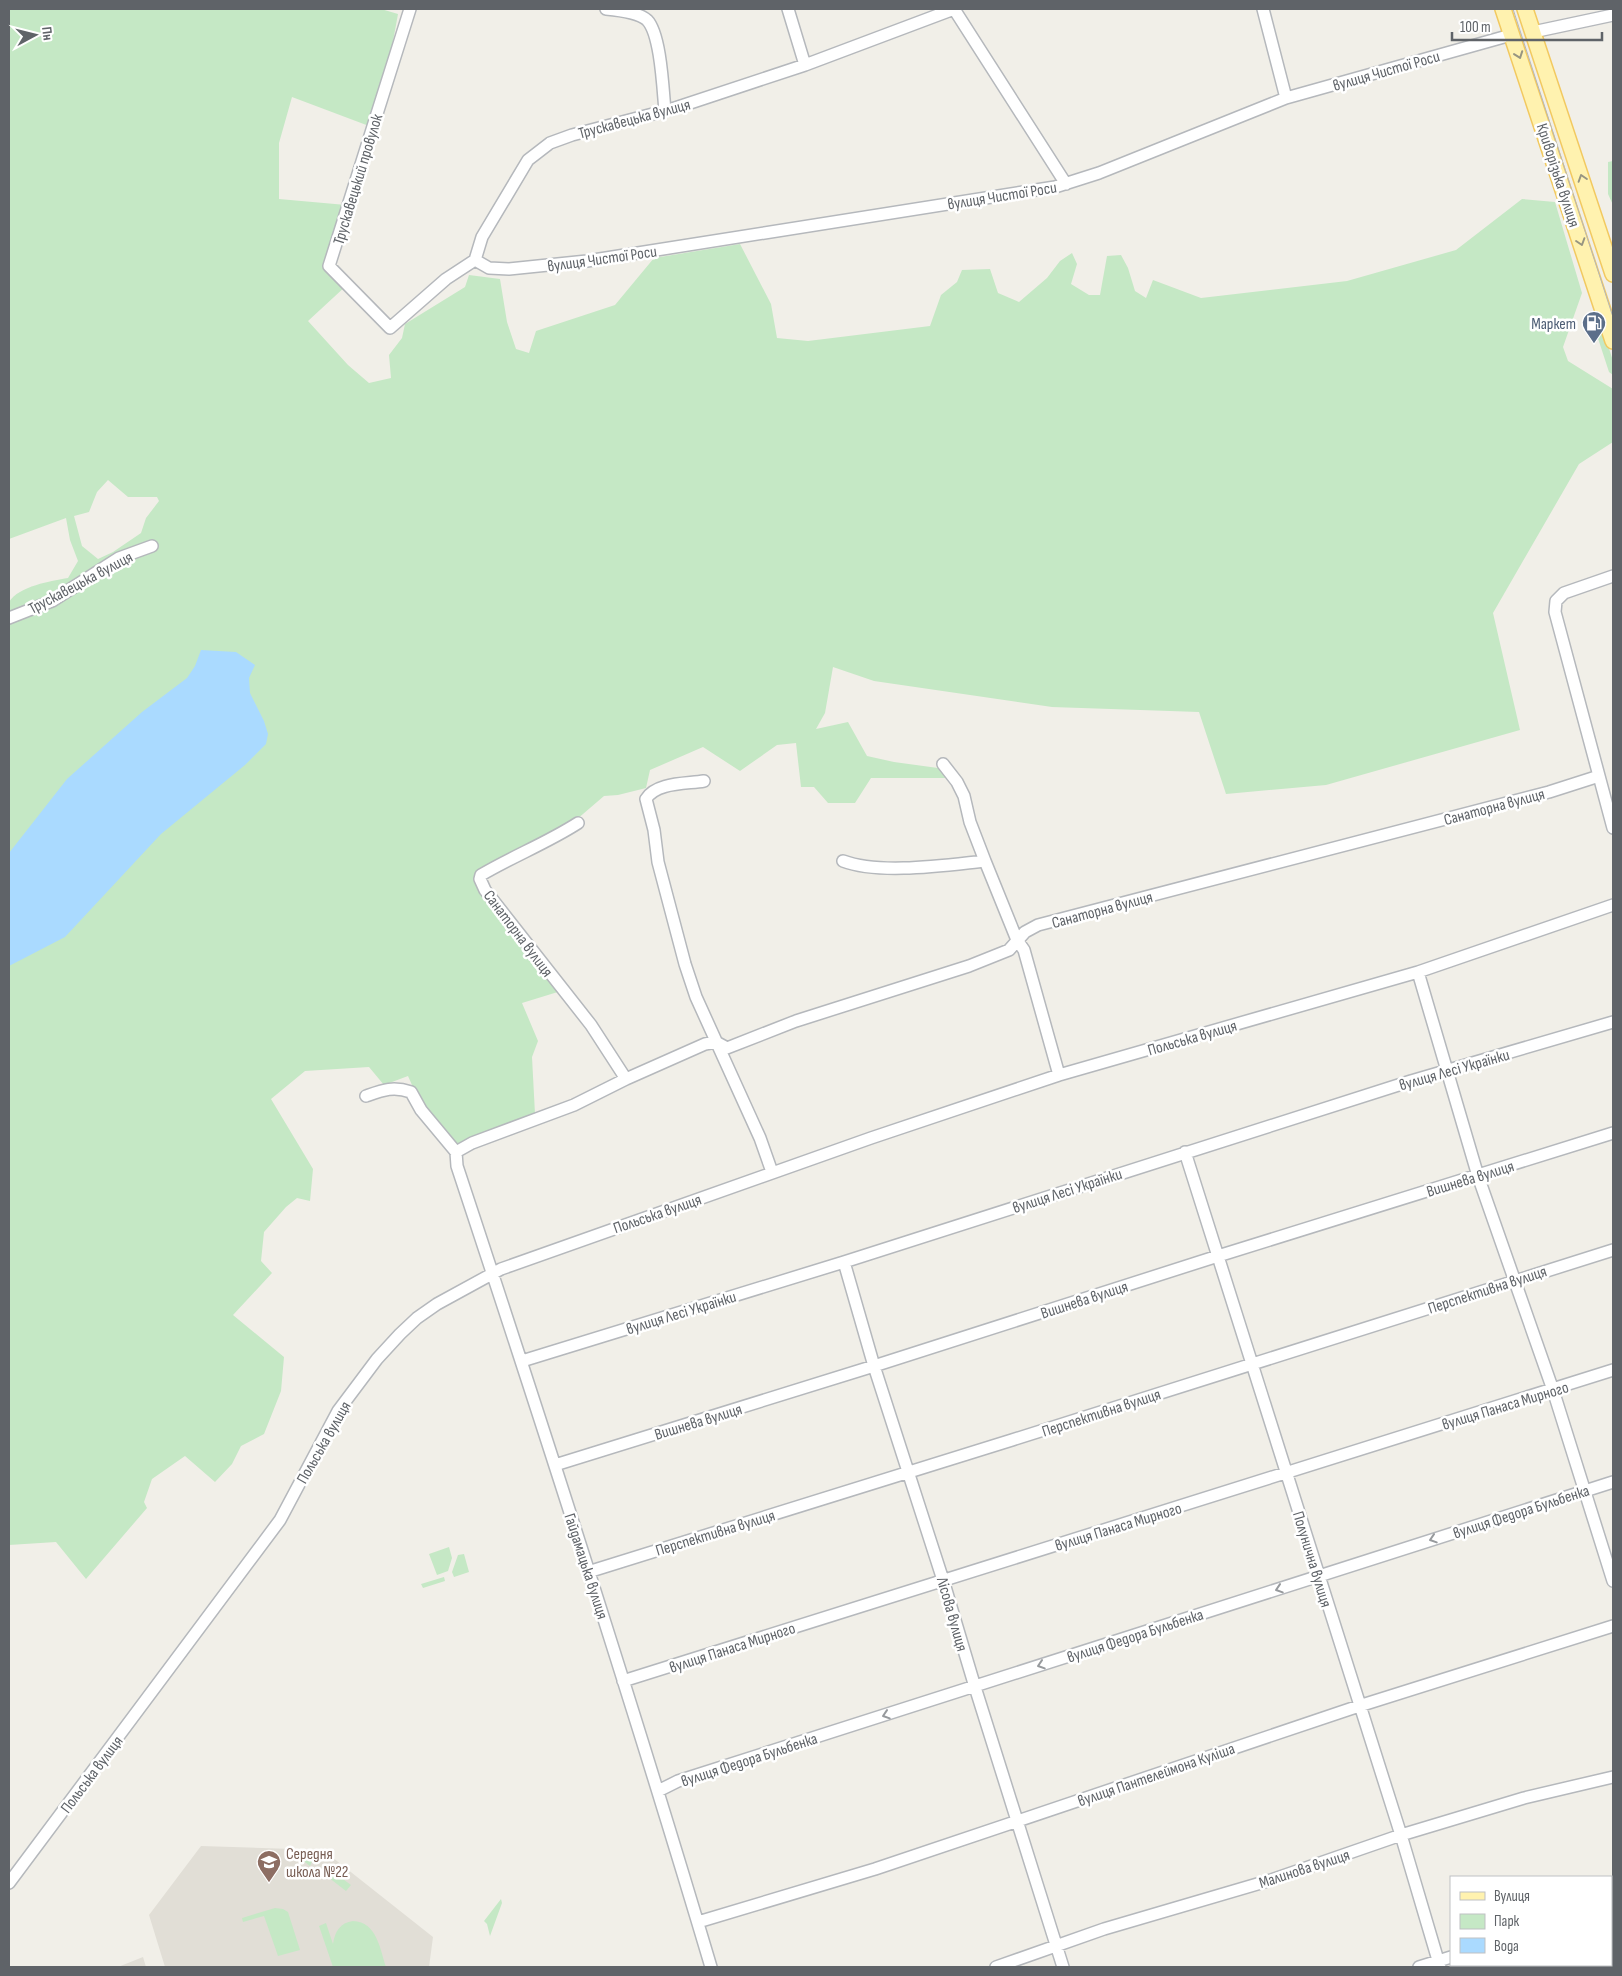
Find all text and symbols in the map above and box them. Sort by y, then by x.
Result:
north arrow [10,10,60,60]
scale bar [1452,10,1602,42]
text: 100 m [1460,18,1491,37]
text: Пн [38,26,57,41]
street label: вулиця Чистої Роси [1331,47,1442,96]
one-way arrow [1513,50,1523,59]
street label: Трускавецька вулиця [576,95,693,144]
street label: Трускавецький провулок [330,111,388,247]
street label: Криворізька вулиця [1532,121,1583,230]
one-way arrow [1577,174,1587,183]
street label: вулиця Чистої Роси [946,178,1058,214]
one-way arrow [1575,237,1585,246]
street label: вулиця Чистої Роси [546,242,658,277]
fuel station icon: Маркет [1581,310,1607,344]
place label: Маркет [1531,315,1576,334]
street label: Трускавецька вулиця [25,548,136,619]
street label: Санаторна вулиця [1442,785,1547,830]
street label: Санаторна вулиця [479,887,557,981]
street label: Санаторна вулиця [1050,888,1155,933]
street label: Польська вулиця [1146,1017,1239,1060]
street label: вулиця Лесі Українки [1397,1046,1512,1095]
street label: Вишнева вулиця [1424,1157,1516,1202]
street label: вулиця Лесі Українки [1010,1165,1125,1218]
street label: Польська вулиця [611,1190,704,1238]
street label: Перспективна вулиця [1426,1262,1549,1319]
street label: Вишнева вулиця [1039,1277,1130,1323]
street label: вулиця Лесі Українки [624,1288,739,1339]
street label: вулиця Панаса Мирного [1440,1378,1571,1435]
street label: Перспективна вулиця [1040,1385,1163,1442]
street label: Польська вулиця [293,1398,355,1487]
street label: Вишнева вулиця [652,1400,744,1445]
street label: вулиця Федора Бульбенка [1451,1481,1592,1543]
street label: вулиця Панаса Мирного [1053,1499,1184,1556]
street label: Перспективна вулиця [653,1506,777,1561]
street label: Полунична вулиця [1288,1509,1335,1610]
street label: Гайдамацька вулиця [560,1511,612,1622]
one-way arrow [1430,1534,1438,1544]
street label: Лісова вулиця [932,1574,971,1654]
one-way arrow [1275,1583,1283,1593]
street label: вулиця Федора Бульбенка [1065,1605,1206,1667]
street label: вулиця Панаса Мирного [667,1619,798,1678]
one-way arrow [1037,1660,1045,1670]
one-way arrow [882,1709,891,1719]
street label: вулиця Федора Бульбенка [679,1729,820,1791]
street label: Польська вулиця [57,1733,127,1817]
street label: вулиця Пантелеймона Куліша [1076,1740,1237,1811]
place label: Середня школа №22 [286,1845,348,1882]
street label: Малинова вулиця [1257,1846,1352,1893]
school or university icon: Середня школа №22 [256,1849,282,1883]
legend [1450,1876,1612,1966]
text: Вулиця [1494,1887,1530,1906]
text: Парк [1494,1912,1520,1931]
text: Вода [1494,1937,1519,1956]

